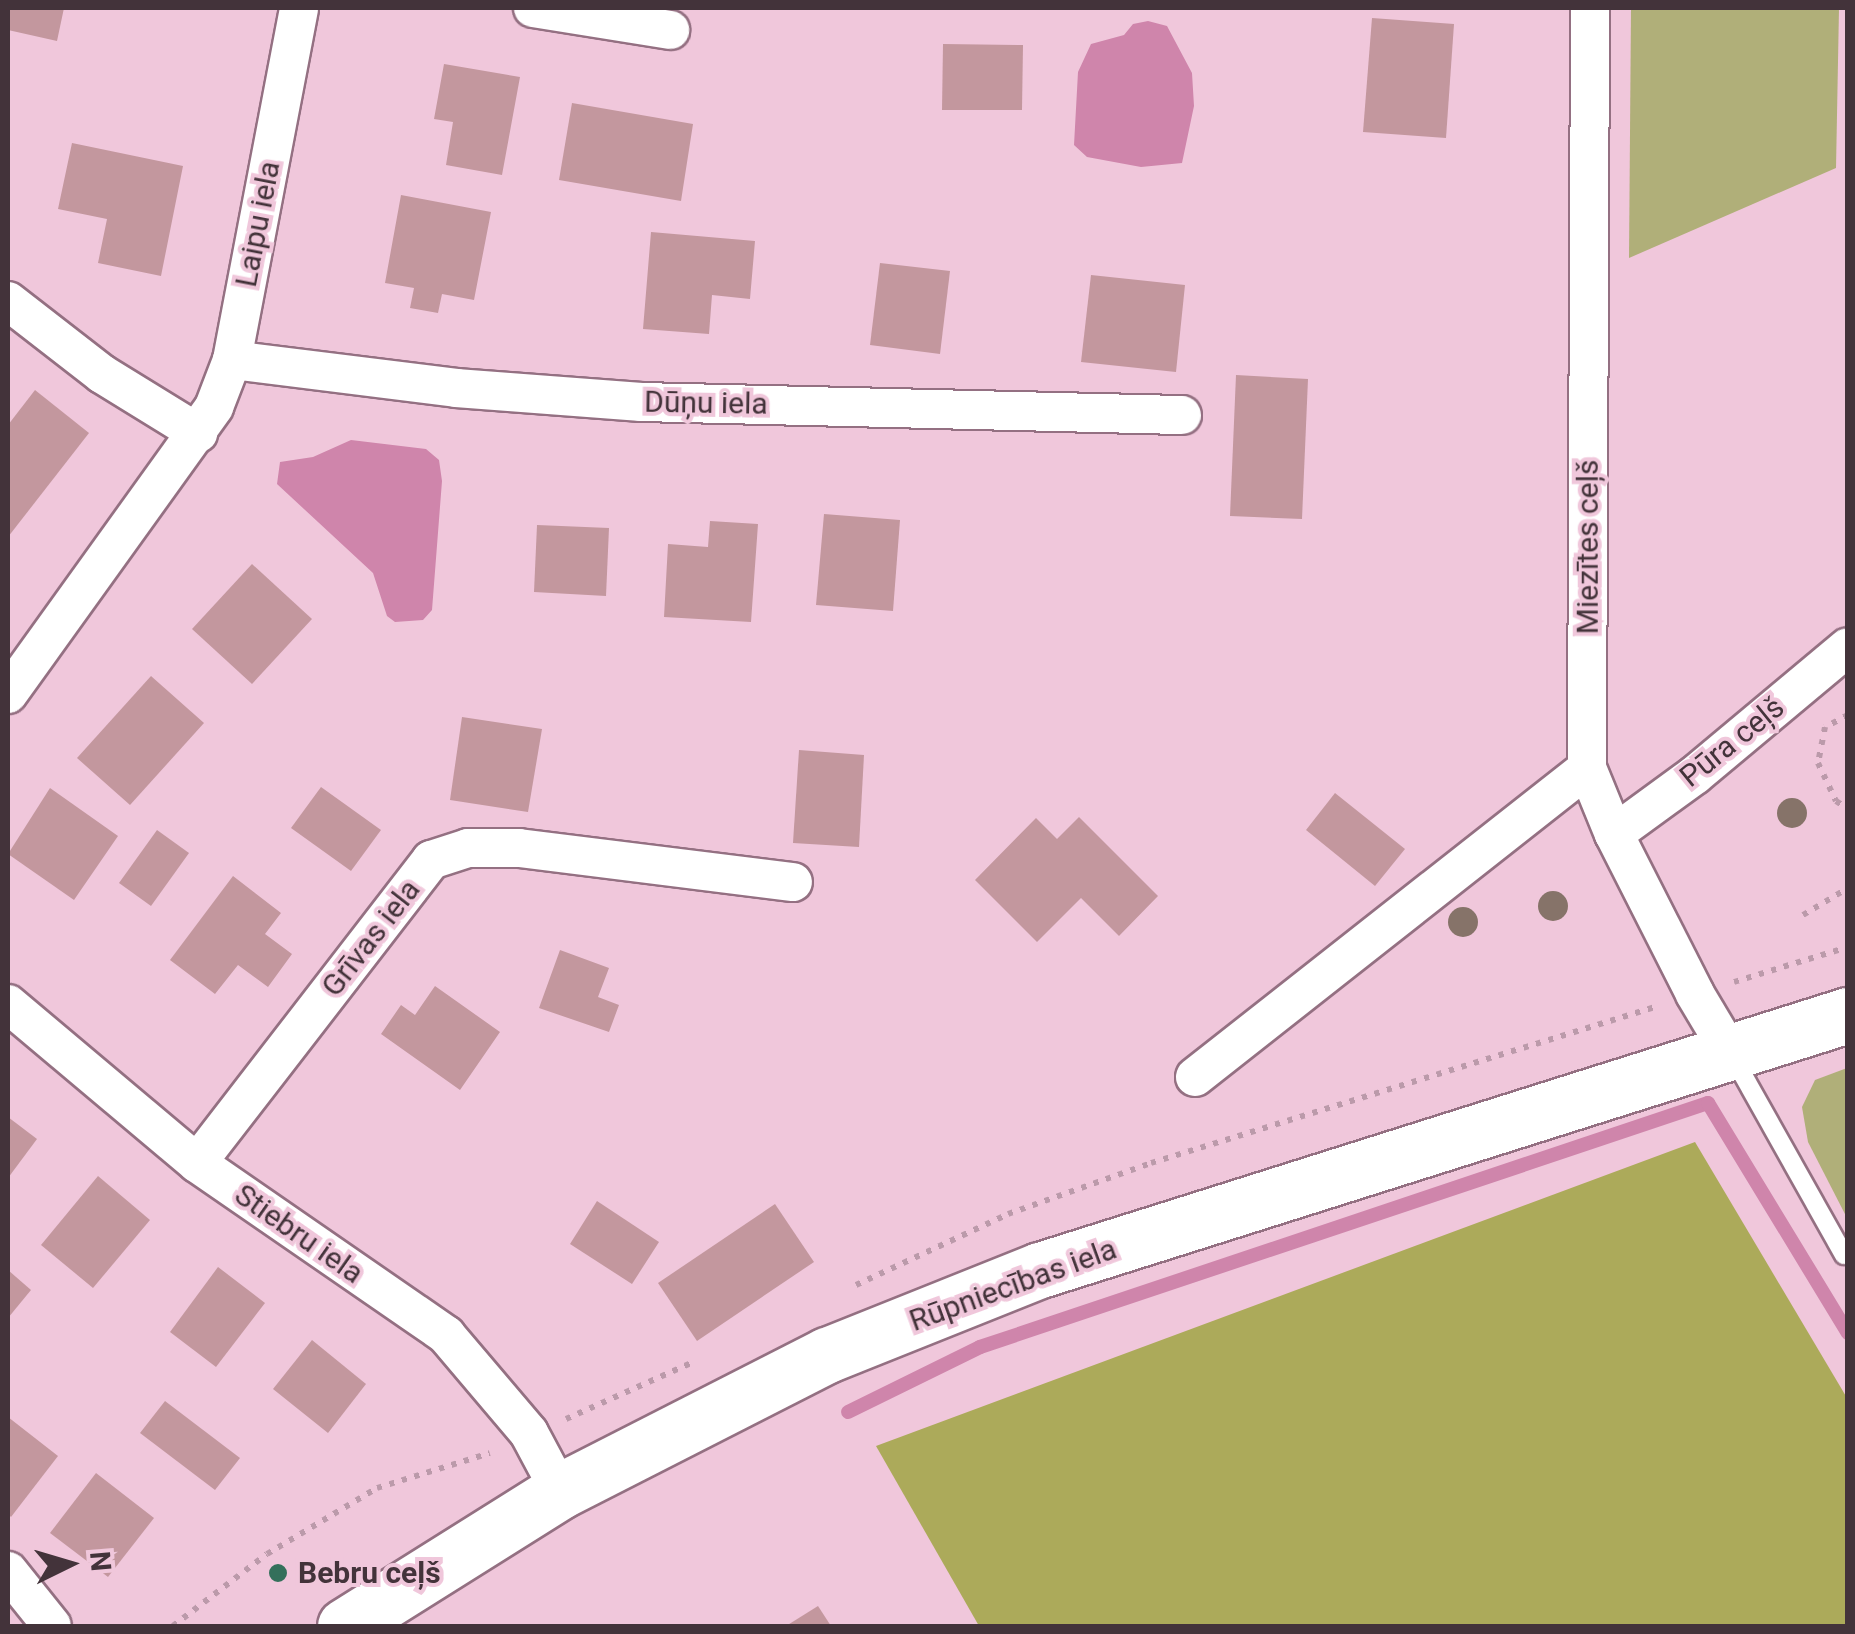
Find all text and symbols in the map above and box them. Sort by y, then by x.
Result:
street label: Laipu iela [228,158,288,290]
street label: Dūņu iela [644,384,768,422]
street label: Miezītes ceļš [1570,460,1606,634]
street label: Pūra ceļš [1673,689,1791,795]
street label: Grīvas iela [314,872,428,1004]
street label: Stiebru iela [228,1177,370,1291]
street label: Rūpniecības iela [905,1231,1121,1339]
north arrow [20,1514,120,1614]
text: N [83,1550,118,1573]
place label: Bebru ceļš [298,1555,441,1591]
marker: Bebru ceļš [267,1562,289,1584]

